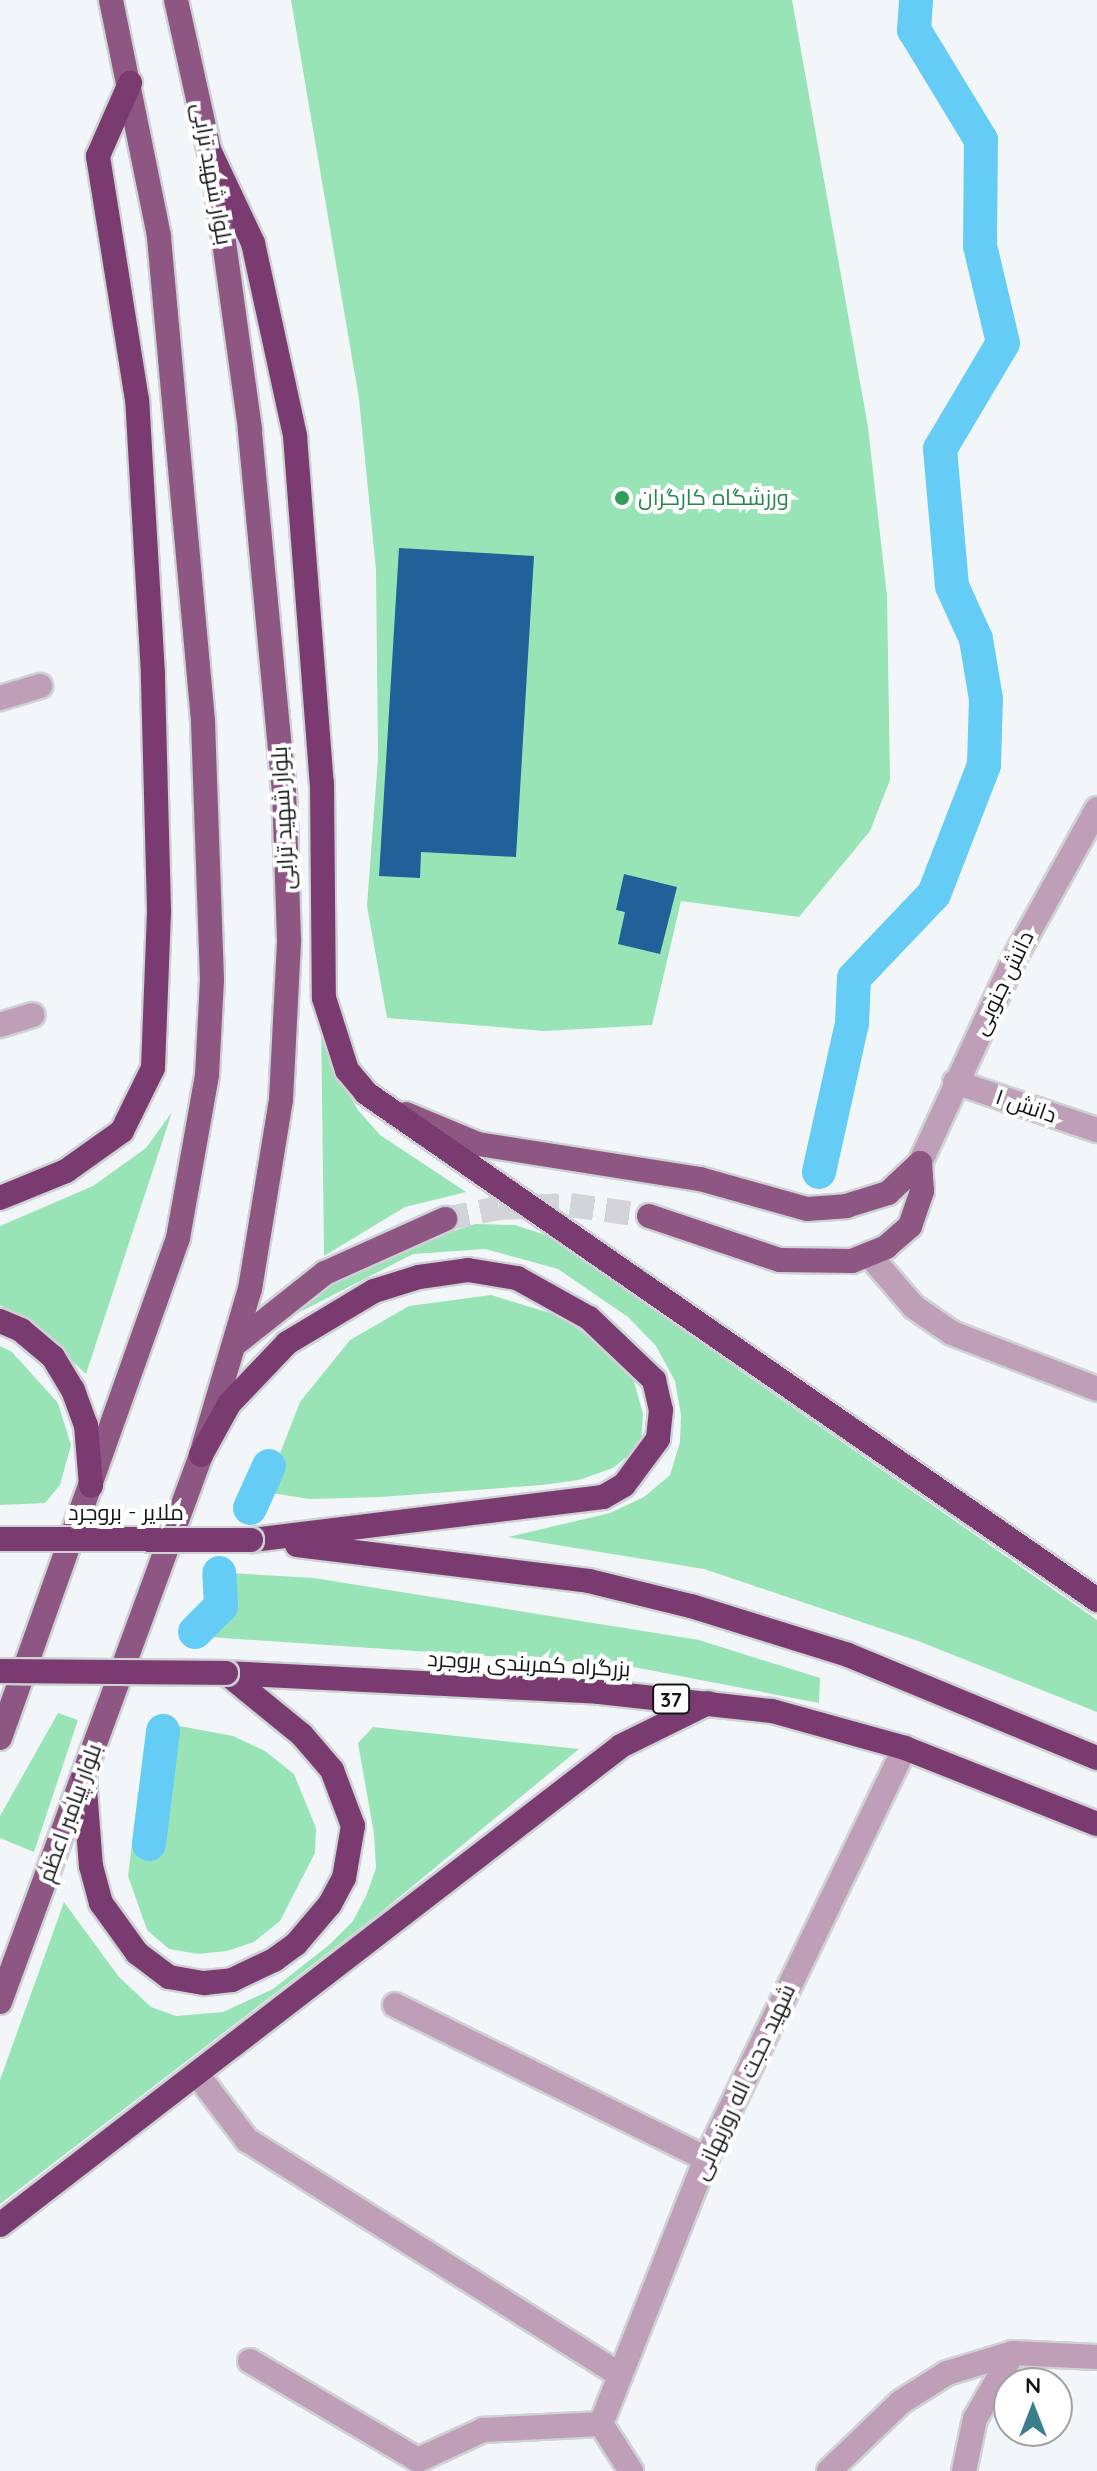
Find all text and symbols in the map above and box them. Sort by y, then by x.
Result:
street label: بلوار شهید ترابی [187,101,237,247]
place label: ورزشگاه کارگران [638,485,789,511]
marker: ورزشگاه کارگران [613,489,631,507]
street label: بلوار شهید ترابی [266,746,300,890]
street label: دانش جنوبی [966,927,1040,1039]
street label: دانش ۱ [992,1083,1060,1129]
street label: ملایر - بروجرد [68,1500,184,1526]
street label: بزرگراه کمربندی بروجرد [427,1645,631,1683]
road number: 37 [651,1683,691,1715]
street label: بلوار پیامبر اعظم [33,1740,107,1886]
street label: شهید حجت اله روزبهانی [687,1980,801,2184]
north arrow [993,2367,1073,2447]
text: N [1025,2371,1041,2399]

